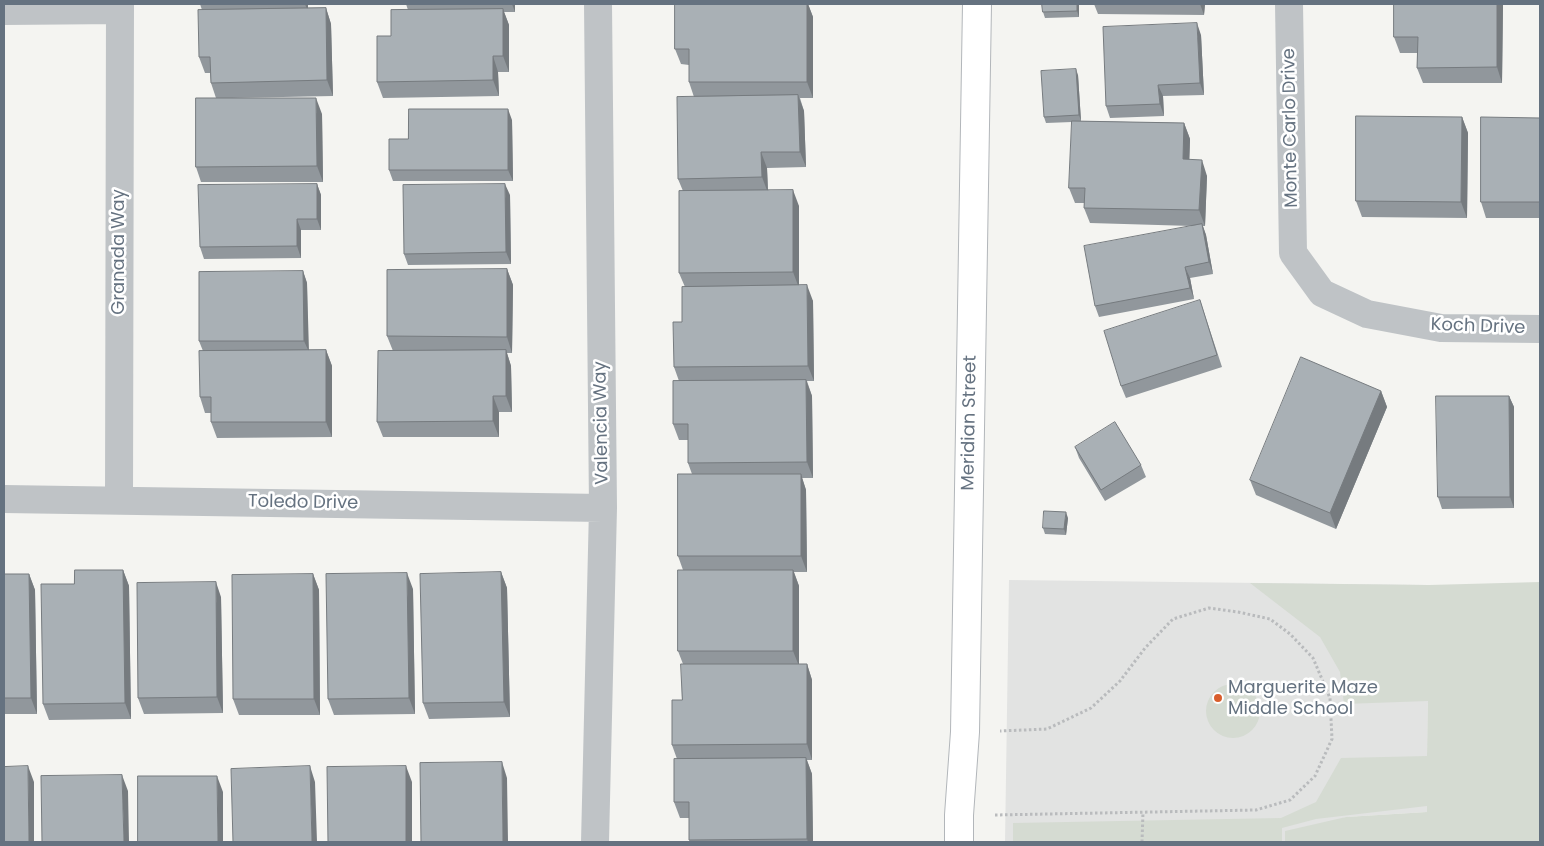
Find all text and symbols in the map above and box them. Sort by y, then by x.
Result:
street label: Monte Carlo Drive [1279,48,1303,208]
street label: Granada Way [108,189,130,315]
street label: Koch Drive [1430,315,1526,339]
street label: Meridian Street [958,355,982,491]
street label: Valencia Way [590,361,614,485]
street label: Toledo Drive [248,491,358,515]
place label: Marguerite Maze Middle School [1228,677,1378,720]
marker: Marguerite Maze Middle School [1212,692,1224,704]

